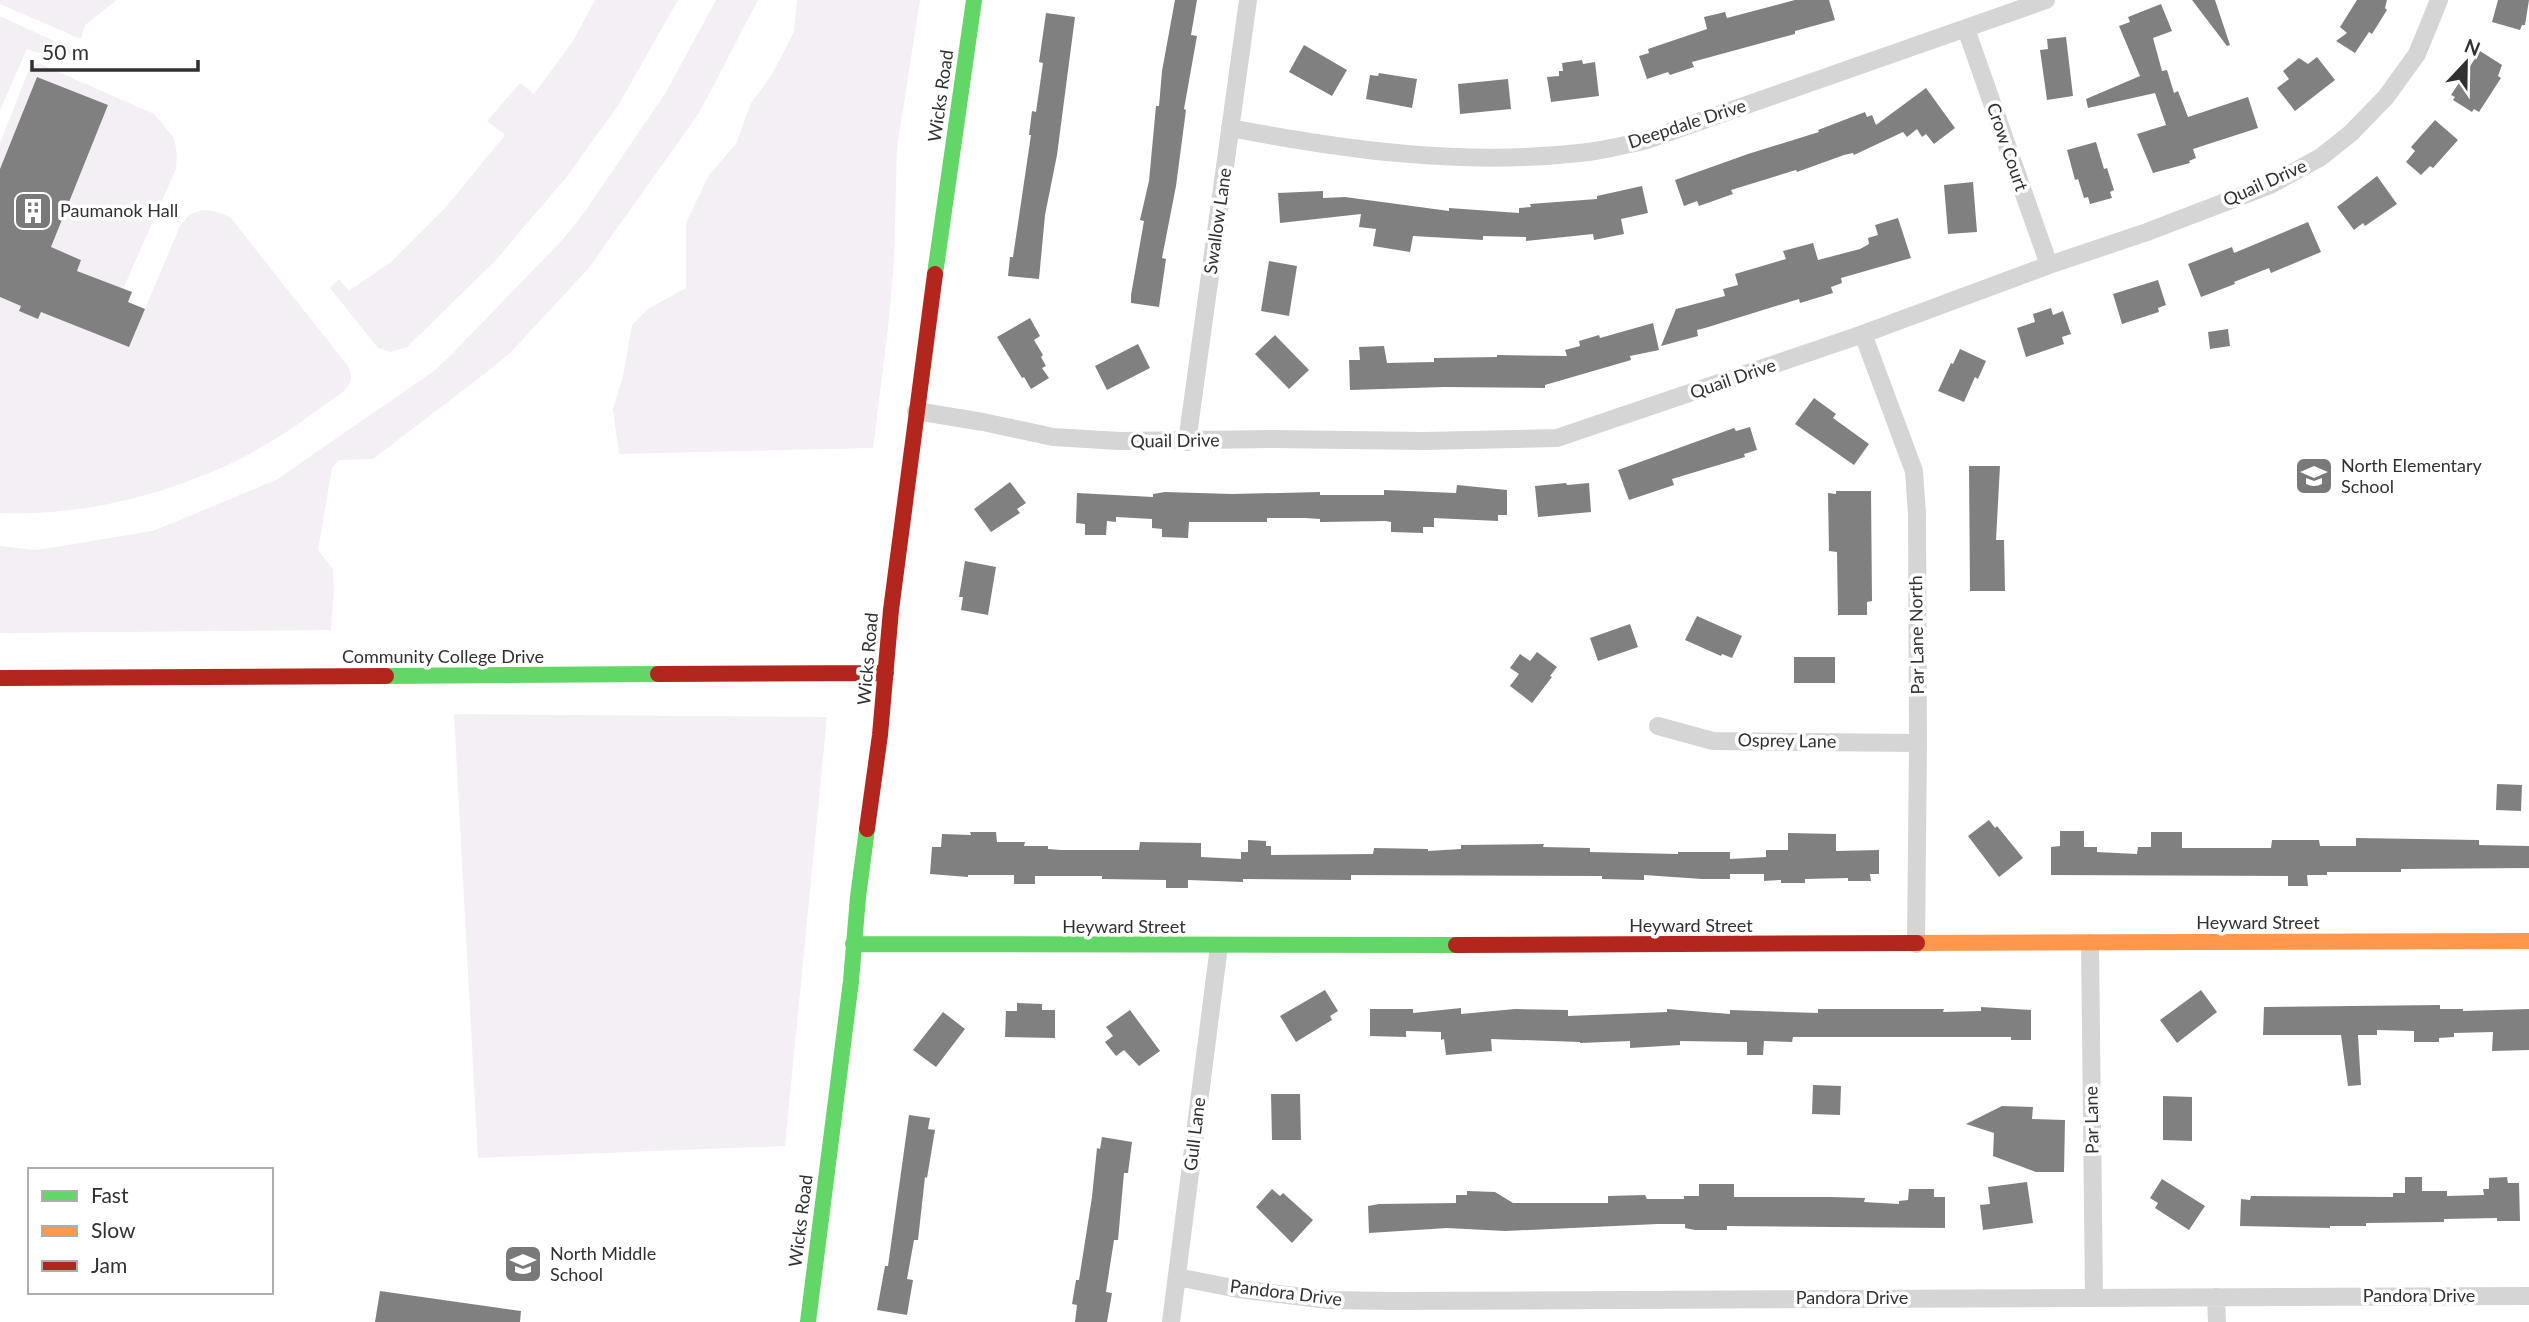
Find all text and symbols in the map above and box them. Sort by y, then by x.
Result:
scale bar [32,28,198,72]
north arrow [2431,28,2501,98]
text: N [2461,33,2484,60]
text: 50 m [42,39,89,64]
street label: Wicks Road [923,48,957,143]
street label: Deepdale Drive [1625,94,1749,153]
street label: Crow Court [1983,100,2033,194]
street label: Quail Drive [2219,154,2310,210]
street label: Swallow Lane [1199,166,1235,275]
building icon: Paumanok Hall [12,190,54,232]
place label: Paumanok Hall [60,199,178,221]
street label: Quail Drive [1687,353,1778,403]
street label: Quail Drive [1130,428,1220,452]
place label: North Elementary School [2341,454,2483,497]
school or university icon: North Elementary School [2293,455,2335,497]
street label: Par Lane North [1904,575,1928,695]
street label: Wicks Road [852,612,882,706]
street label: Community College Drive [342,645,544,667]
street label: Osprey Lane [1737,728,1837,752]
street label: Heyward Street [2196,911,2320,933]
street label: Heyward Street [1629,914,1753,936]
street label: Heyward Street [1062,915,1186,937]
street label: Par Lane [2079,1086,2103,1154]
street label: Gull Lane [1179,1096,1209,1172]
legend [28,1168,273,1294]
street label: Wicks Road [783,1173,817,1268]
text: Fast [91,1182,129,1207]
text: Slow [91,1217,136,1242]
place label: North Middle School [550,1242,656,1285]
school or university icon: North Middle School [502,1243,544,1285]
text: Jam [91,1252,127,1277]
street label: Pandora Drive [1229,1274,1343,1310]
street label: Pandora Drive [2363,1284,2475,1306]
street label: Pandora Drive [1796,1286,1908,1308]

